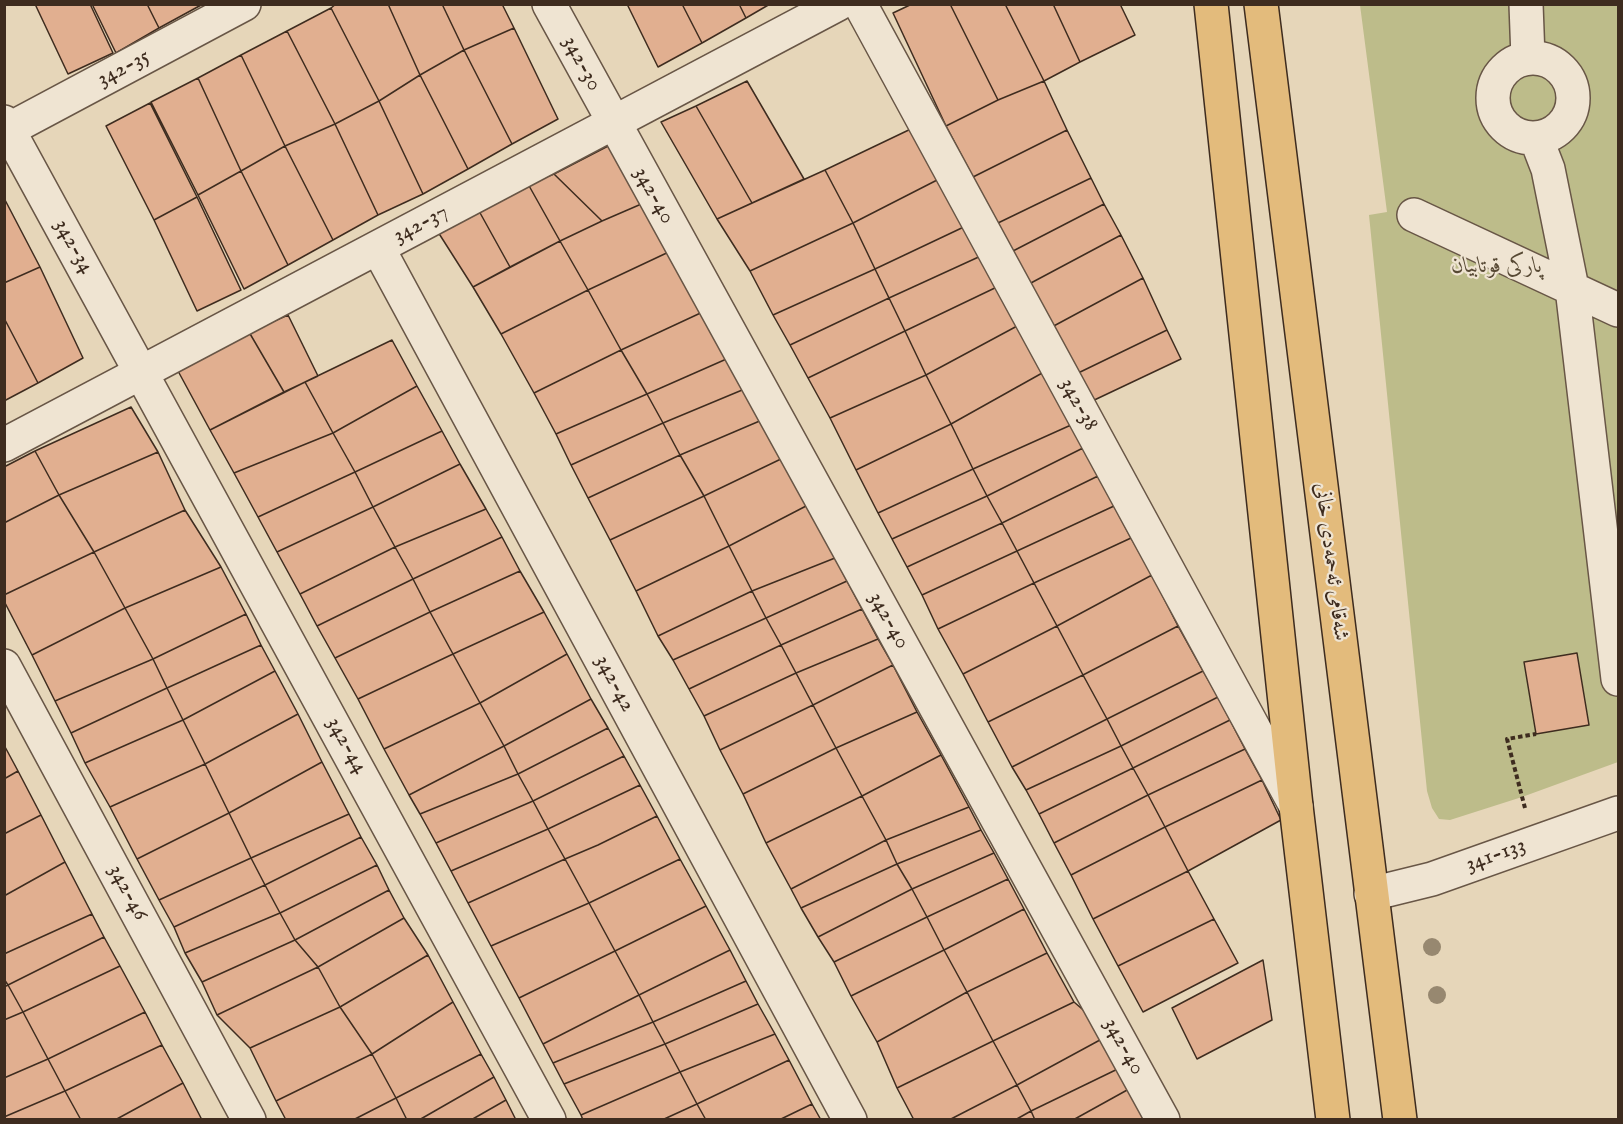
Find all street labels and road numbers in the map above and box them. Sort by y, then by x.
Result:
street label: 342-30 [556,32,606,96]
street label: 342-35 [93,44,155,94]
street label: 342-40 [627,163,679,229]
street label: 342-37 [389,200,453,250]
street label: 342-34 [47,215,99,279]
street label: 342-38 [1053,374,1103,436]
street label: شەقامی ئەحمەدی خانی [1307,481,1353,643]
street label: 342-40 [862,588,914,654]
street label: 342-42 [588,651,640,717]
street label: 342-44 [320,713,372,779]
street label: 341-133 [1462,833,1530,879]
street label: 342-46 [101,860,153,926]
street label: 342-40 [1097,1014,1149,1080]

